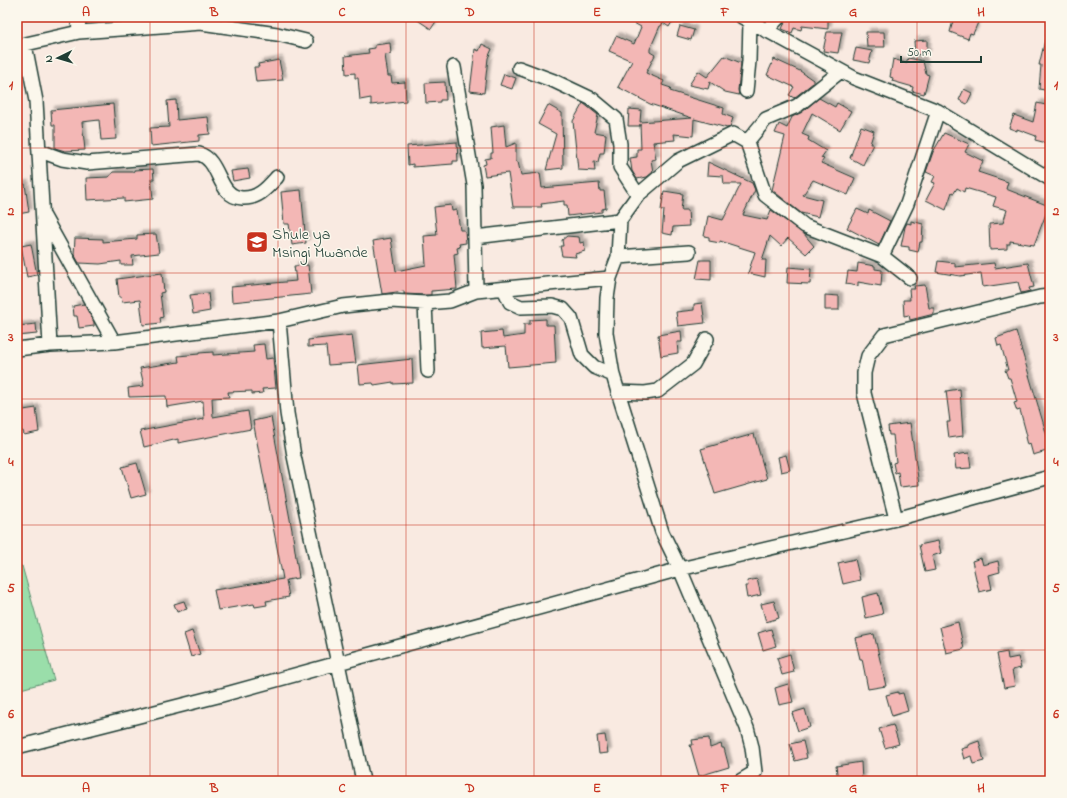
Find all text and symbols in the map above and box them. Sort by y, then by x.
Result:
text: A [82,3,90,22]
text: B [209,3,219,22]
text: C [338,3,346,22]
text: D [464,3,475,22]
text: E [593,3,601,22]
text: F [720,3,730,22]
text: G [849,3,857,22]
text: H [977,3,985,22]
north arrow [38,38,78,78]
scale bar [901,38,981,64]
text: 50 m [907,44,931,62]
text: N [41,54,57,63]
text: 1 [9,76,14,95]
text: 1 [1054,76,1059,95]
text: 2 [7,202,15,221]
text: 2 [1052,202,1060,221]
place label: Shule ya Msingi Mwande [272,223,368,265]
school or university icon: Shule ya Msingi Mwande [244,229,270,255]
text: 3 [7,328,14,347]
text: 3 [1052,328,1059,347]
text: 4 [7,453,14,472]
text: 4 [1052,453,1059,472]
text: 5 [7,579,15,598]
text: 5 [1052,579,1060,598]
text: 6 [7,705,14,724]
text: 6 [1052,705,1059,724]
text: A [82,779,90,798]
text: B [209,779,219,798]
text: C [338,779,346,798]
text: D [464,779,475,798]
text: E [593,779,601,798]
text: F [720,779,730,798]
text: G [849,779,857,798]
text: H [977,779,985,798]

